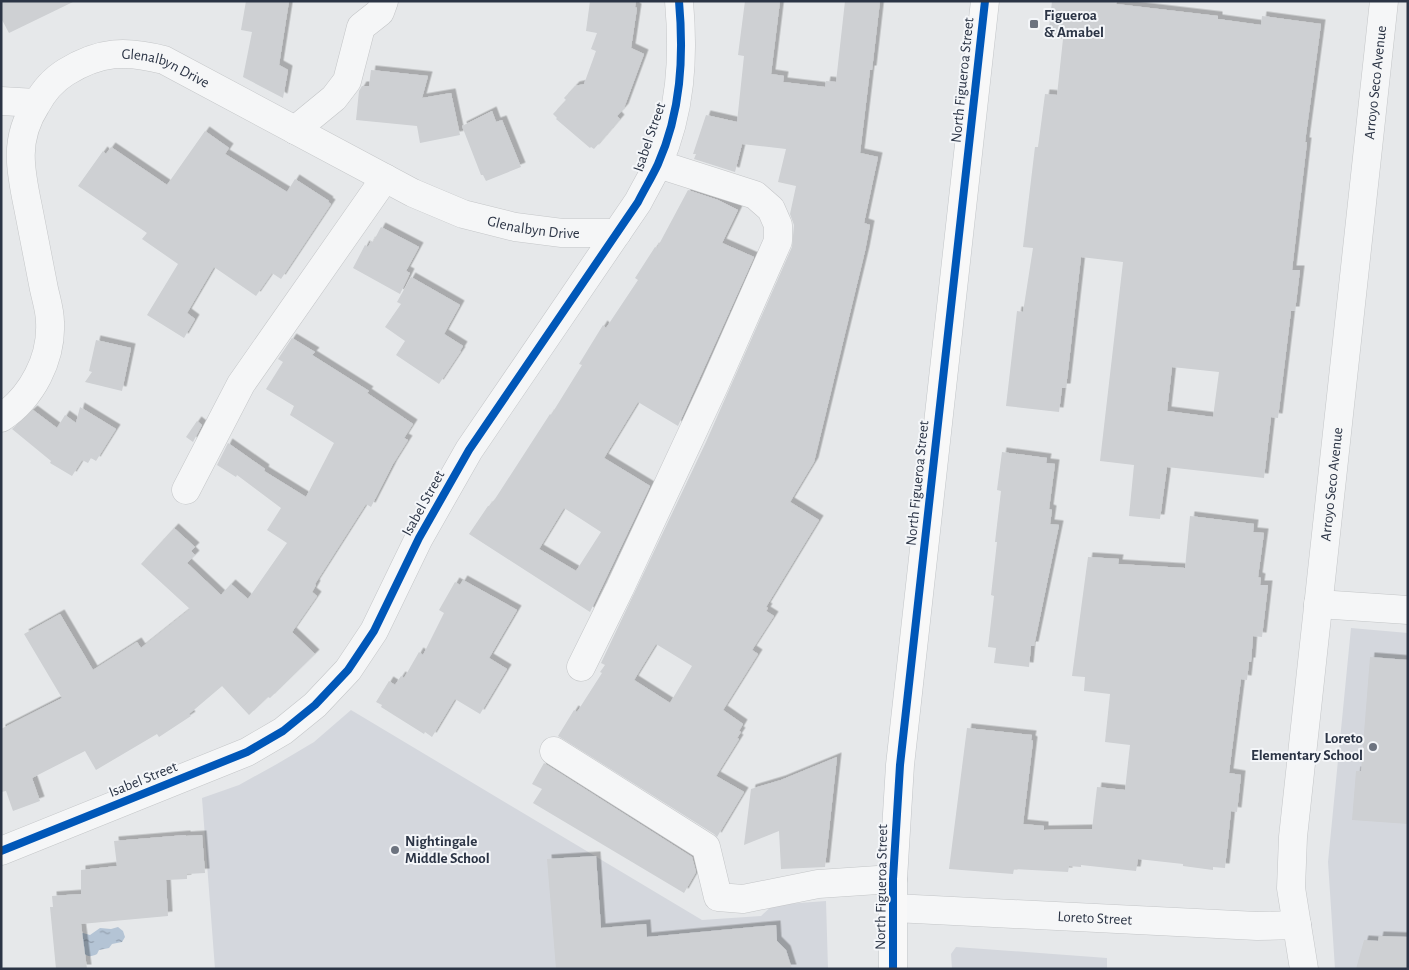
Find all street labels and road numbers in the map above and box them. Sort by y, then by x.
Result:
street label: North Figueroa Street [948,16,977,143]
street label: Arroyo Seco Avenue [1362,25,1389,140]
street label: Glenalbyn Drive [121,47,212,91]
street label: Isabel Street [631,100,668,174]
street label: Glenalbyn Drive [486,213,580,241]
street label: North Figueroa Street [903,419,932,546]
street label: Arroyo Seco Avenue [1318,426,1346,542]
street label: Isabel Street [399,468,448,539]
street label: Isabel Street [107,759,180,800]
street label: North Figueroa Street [873,824,890,950]
street label: Loreto Street [1057,909,1133,928]

